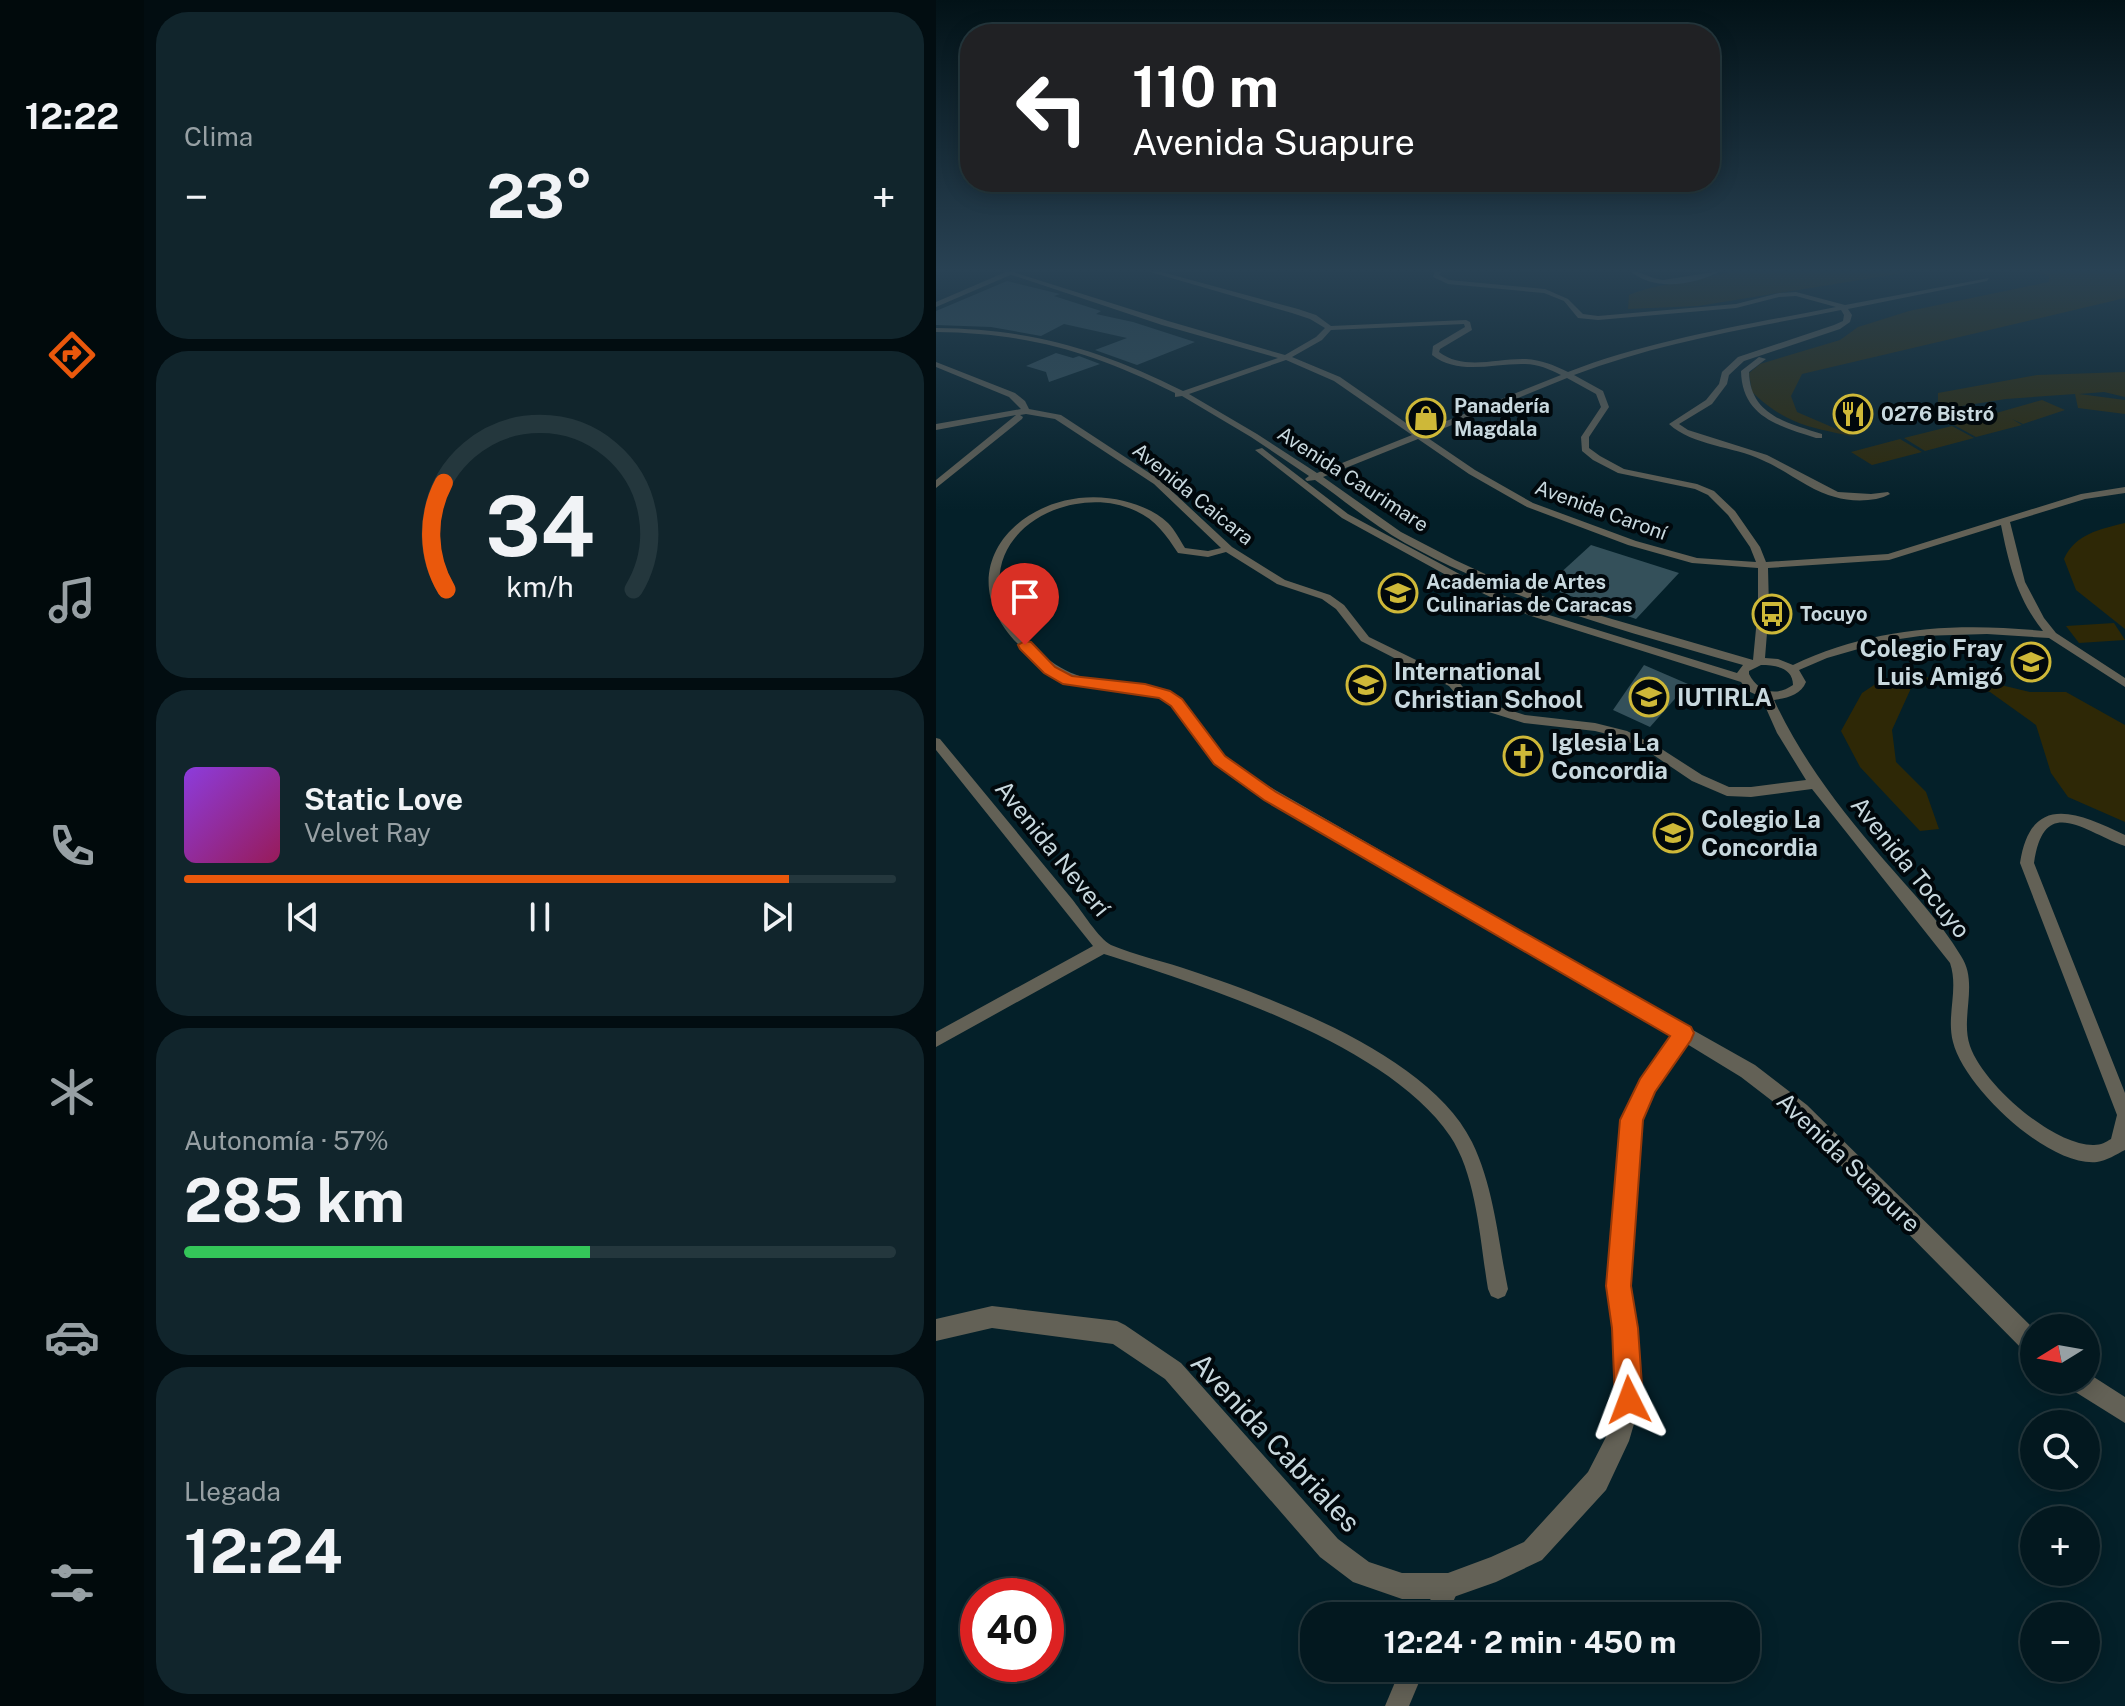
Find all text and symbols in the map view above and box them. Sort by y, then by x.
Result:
text: 110 m [1132,54,1279,120]
icon: left [1000,56,1104,160]
text: 12:22 [25,95,119,137]
text: Clima [184,121,253,152]
text: Avenida Suapure [1132,121,1415,163]
text: 23° [487,161,593,232]
text: − [184,171,208,223]
text: + [872,171,896,223]
icon: directions [44,327,100,383]
restaurant icon: 0276 Bistró [1832,393,1874,435]
place label: Panadería Magdala [1454,394,1550,441]
shop icon: Panadería Magdala [1405,397,1447,439]
place label: 0276 Bistró [1881,402,1994,426]
street label: Avenida Caurimare [1273,421,1433,537]
street label: Avenida Caicara [1128,438,1258,550]
street label: Avenida Caroní [1532,475,1671,545]
text: 34 [485,477,595,575]
pin [991,563,1059,645]
text: km/h [506,570,574,603]
place label: Academia de Artes Culinarias de Caracas [1426,570,1632,617]
icon: music [44,572,100,628]
school or university icon: Academia de Artes Culinarias de Caracas [1377,572,1419,614]
icon: arrive [1003,575,1047,619]
bus stop icon: Tocuyo [1751,593,1793,635]
place label: Tocuyo [1800,602,1868,626]
place label: Colegio Fray Luis Amigó [1859,634,2003,690]
school or university icon: Colegio Fray Luis Amigó [2010,641,2052,683]
place label: International Christian School [1394,657,1583,713]
school or university icon: International Christian School [1345,664,1387,706]
school or university icon: IUTIRLA [1628,676,1670,718]
place label: IUTIRLA [1677,683,1772,711]
place label: Iglesia La Concordia [1551,728,1668,784]
church icon: Iglesia La Concordia [1502,735,1544,777]
street label: Avenida Neverí [990,775,1117,922]
text: Static Love [304,781,463,817]
street label: Avenida Tocuyo [1846,791,1976,943]
place label: Colegio La Concordia [1701,805,1821,861]
school or university icon: Colegio La Concordia [1652,812,1694,854]
text: Velvet Ray [304,817,431,848]
icon: phone [44,818,100,874]
icon: previous [281,895,325,939]
icon: pause [518,895,562,939]
icon: next [755,895,799,939]
icon: climate [44,1064,100,1120]
street label: Avenida Suapure [1771,1086,1927,1238]
text: Autonomía · 57% [184,1125,389,1156]
text: 285 km [184,1165,405,1236]
icon: car [44,1309,100,1365]
north arrow [2020,1314,2100,1394]
map controls [2020,1314,2100,1682]
street label: Avenida Cabriales [1185,1346,1367,1538]
position arrow [1587,1358,1671,1442]
button: search [2020,1410,2100,1490]
text: Llegada [184,1476,281,1507]
button: + [2020,1506,2100,1586]
text: 12:24 [184,1516,343,1587]
icon: filters [44,1555,100,1611]
speed limit sign: 40 [960,1578,1064,1682]
button: − [2020,1602,2100,1682]
text: 12:24 · 2 min · 450 m [1384,1624,1676,1660]

